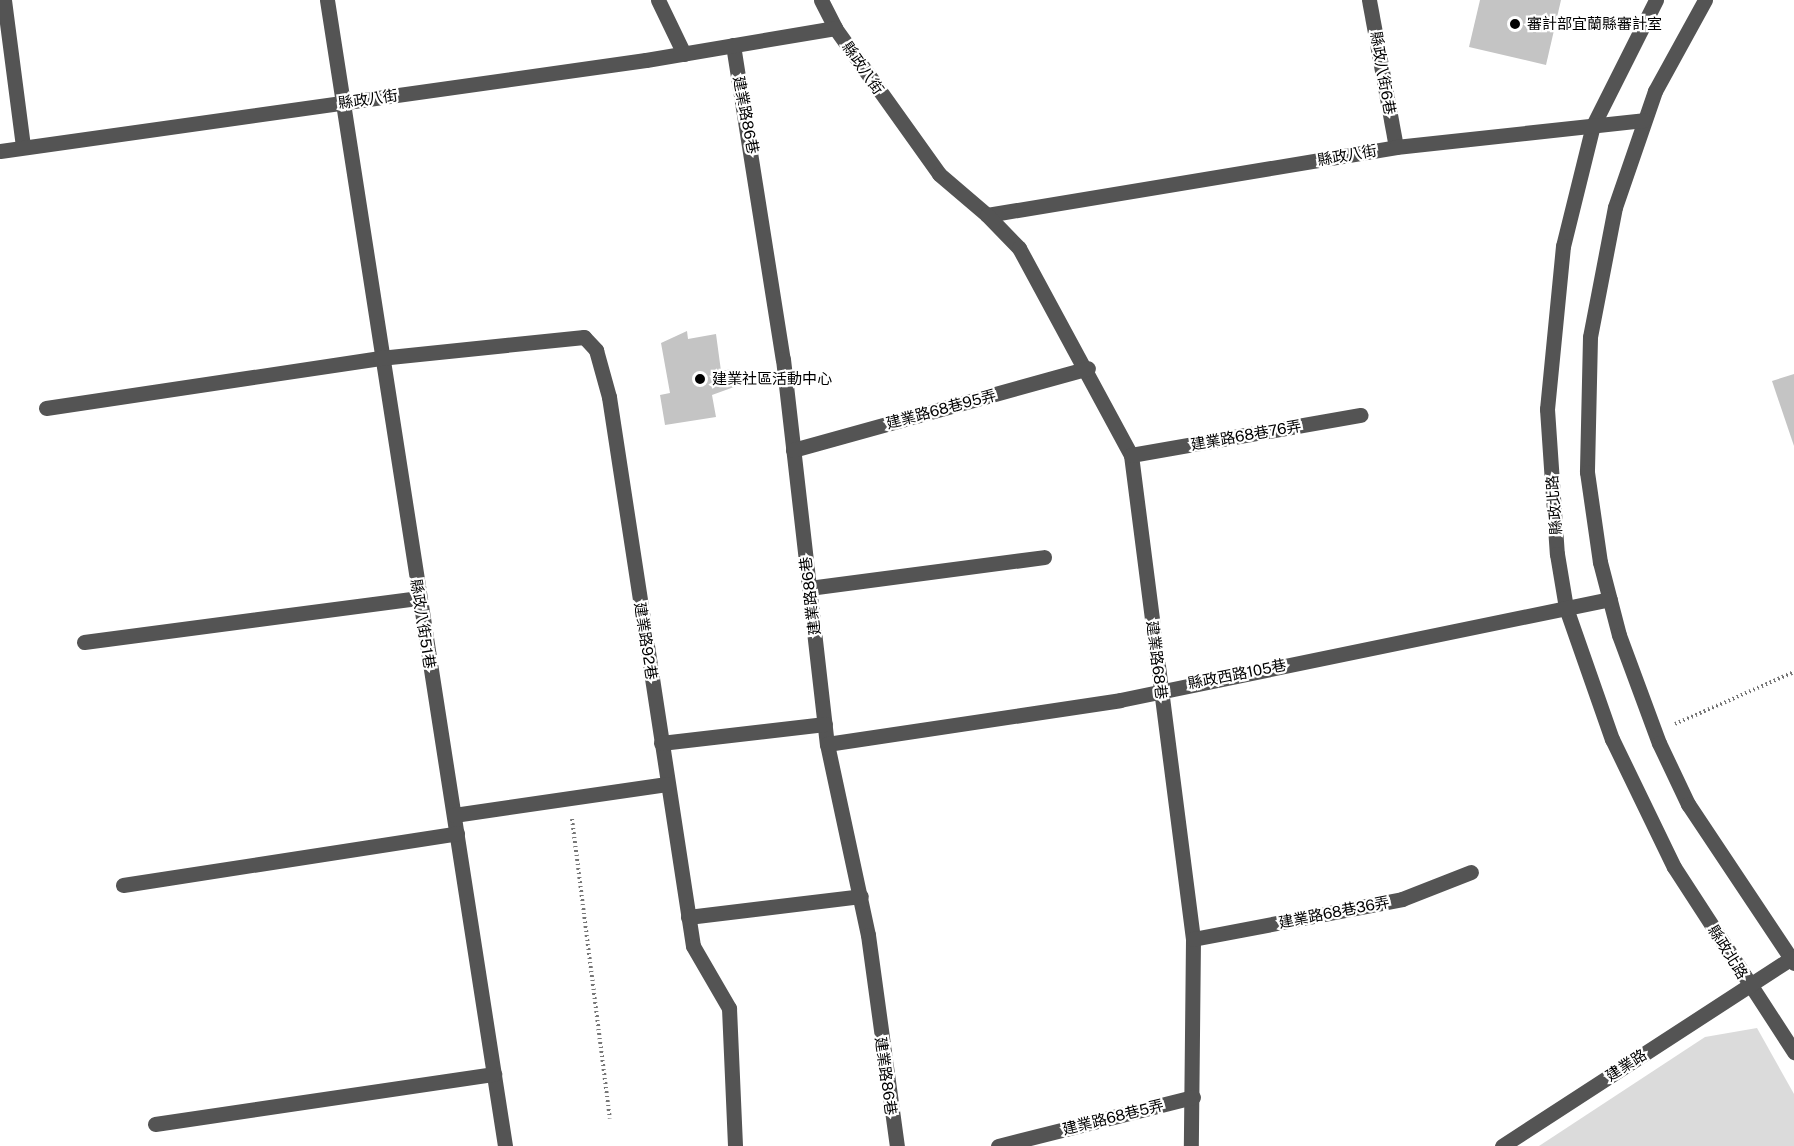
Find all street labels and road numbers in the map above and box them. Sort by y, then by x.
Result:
street label: 縣政八街6巷 [1367,30,1399,116]
street label: 縣政八街 [838,38,888,98]
street label: 建業路86巷 [730,75,762,155]
street label: 縣政八街 [337,86,399,112]
street label: 縣政八街 [1316,141,1378,169]
street label: 建業路68巷95弄 [884,386,998,432]
street label: 建業路68巷76弄 [1189,416,1303,454]
street label: 縣政北路 [1543,474,1565,536]
street label: 建業路86巷 [796,556,824,636]
street label: 縣政八街51巷 [407,578,439,670]
street label: 建業路92巷 [631,601,661,681]
street label: 建業路68巷 [1143,620,1171,700]
street label: 縣政西路105巷 [1186,656,1288,692]
street label: 建業路68巷36弄 [1277,892,1391,932]
street label: 縣政北路 [1704,922,1752,982]
street label: 建業路86巷 [872,1036,900,1116]
street label: 建業路 [1602,1045,1650,1085]
street label: 建業路68巷5弄 [1061,1096,1165,1138]

